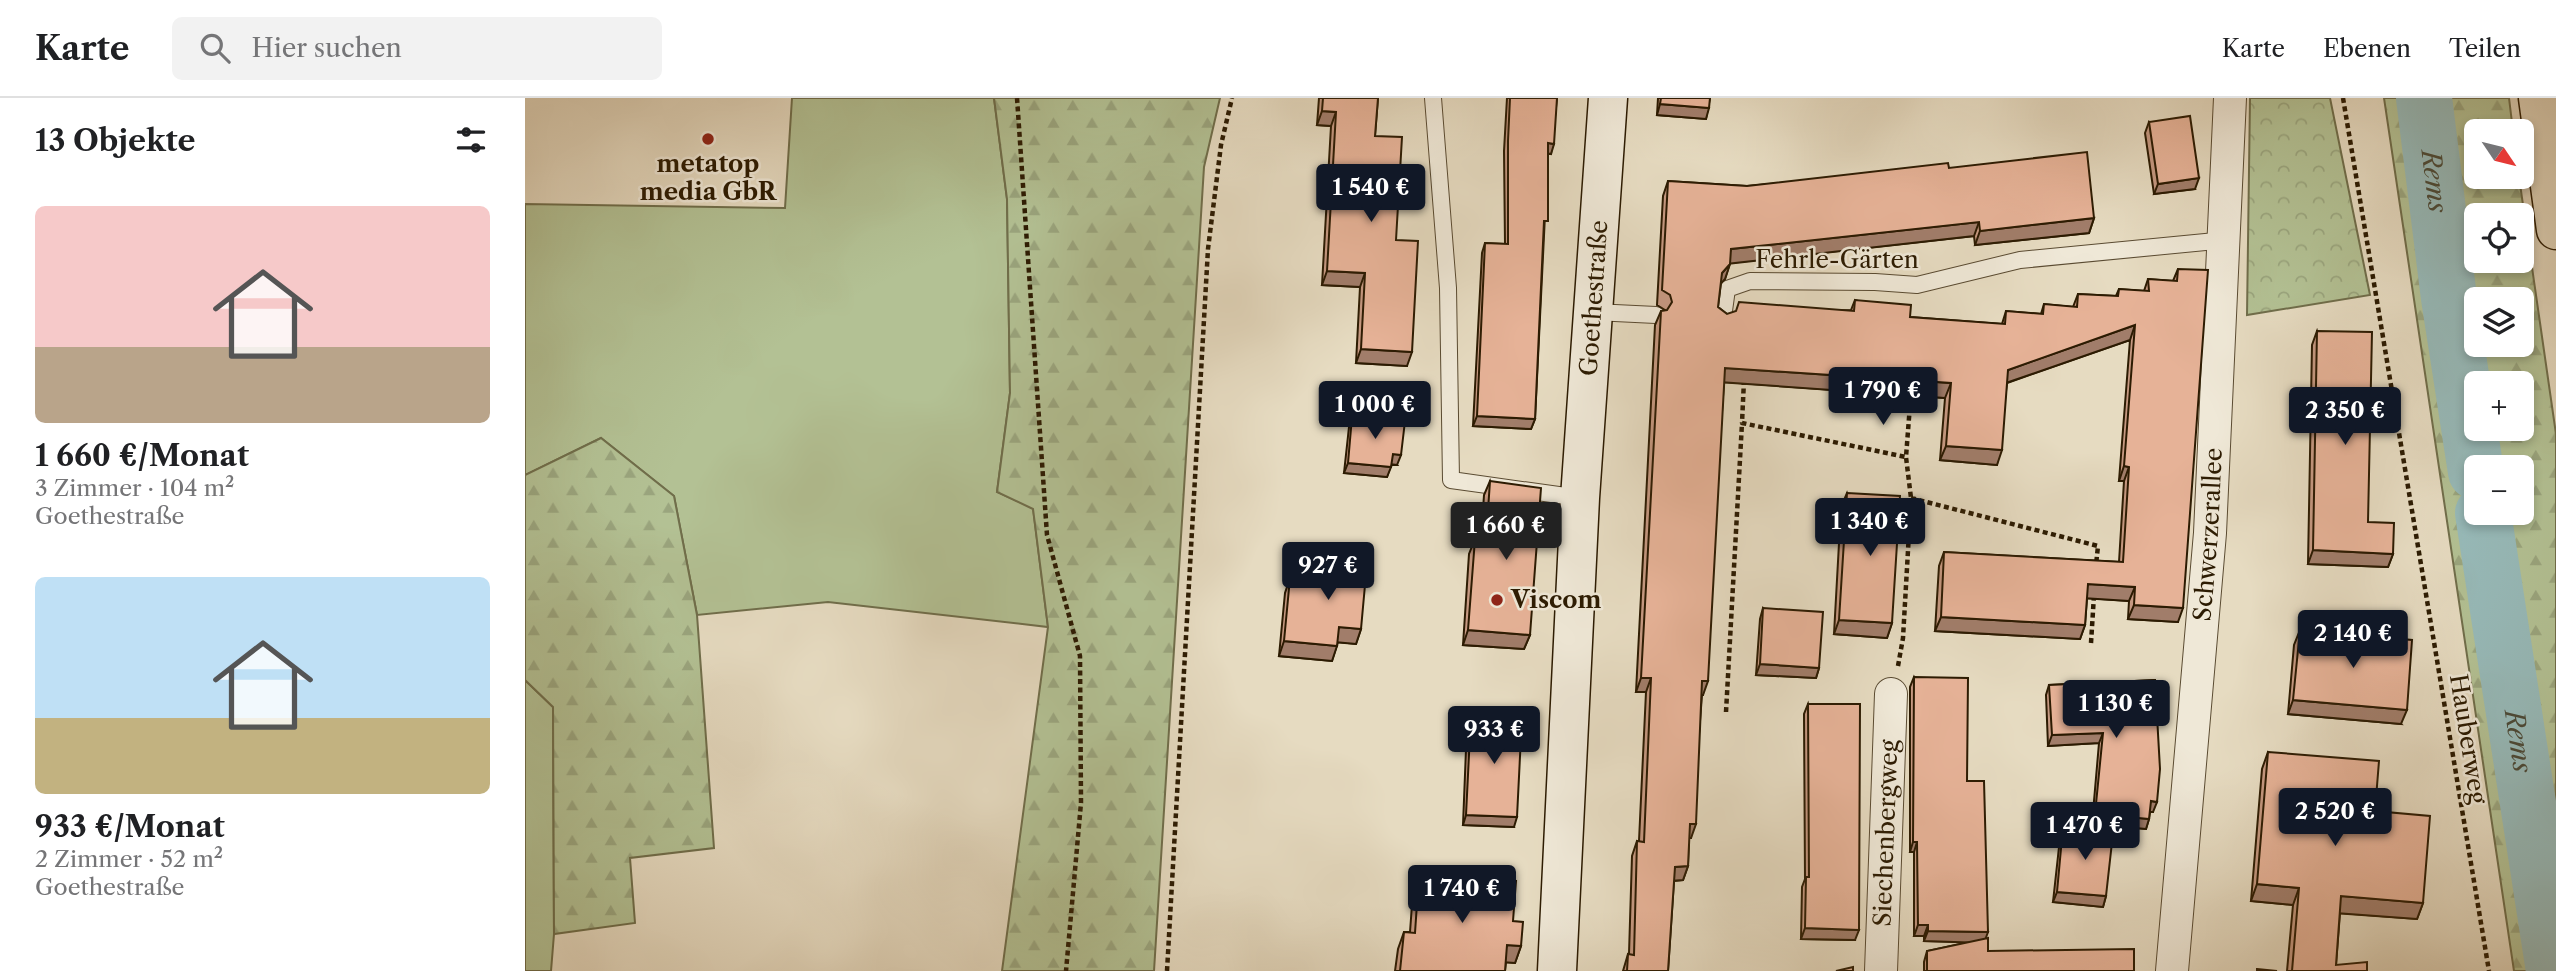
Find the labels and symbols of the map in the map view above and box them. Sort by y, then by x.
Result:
north arrow [2464,119,2534,189]
marker: metatop media GbR [700,131,716,147]
water label: Rems [2414,146,2454,215]
place label: metatop media GbR [640,149,778,206]
pin: 1 540 € [1306,164,1436,224]
street label: Goethestraße [1574,219,1613,377]
street label: Fehrle-Gärten [1755,245,1919,274]
pin: 1 790 € [1818,368,1948,427]
pin: 1 000 € [1310,382,1440,441]
pin: 2 350 € [2280,388,2410,447]
street label: Schwerzerallee [2187,447,2228,622]
pin: 1 340 € [1805,498,1935,558]
pin: 1 660 € [1441,503,1571,562]
pin: 927 € [1279,542,1377,602]
place label: Viscom [1510,585,1602,614]
marker: Viscom [1489,592,1505,608]
pin: 2 140 € [2288,610,2418,670]
street label: Hauberweg [2444,672,2493,806]
pin: 1 130 € [2051,680,2181,740]
water label: Rems [2497,705,2539,776]
pin: 933 € [1445,706,1543,766]
street label: Siechenbergweg [1868,739,1903,927]
pin: 2 520 € [2270,788,2400,848]
pin: 1 470 € [2020,802,2150,862]
pin: 1 740 € [1397,866,1527,925]

